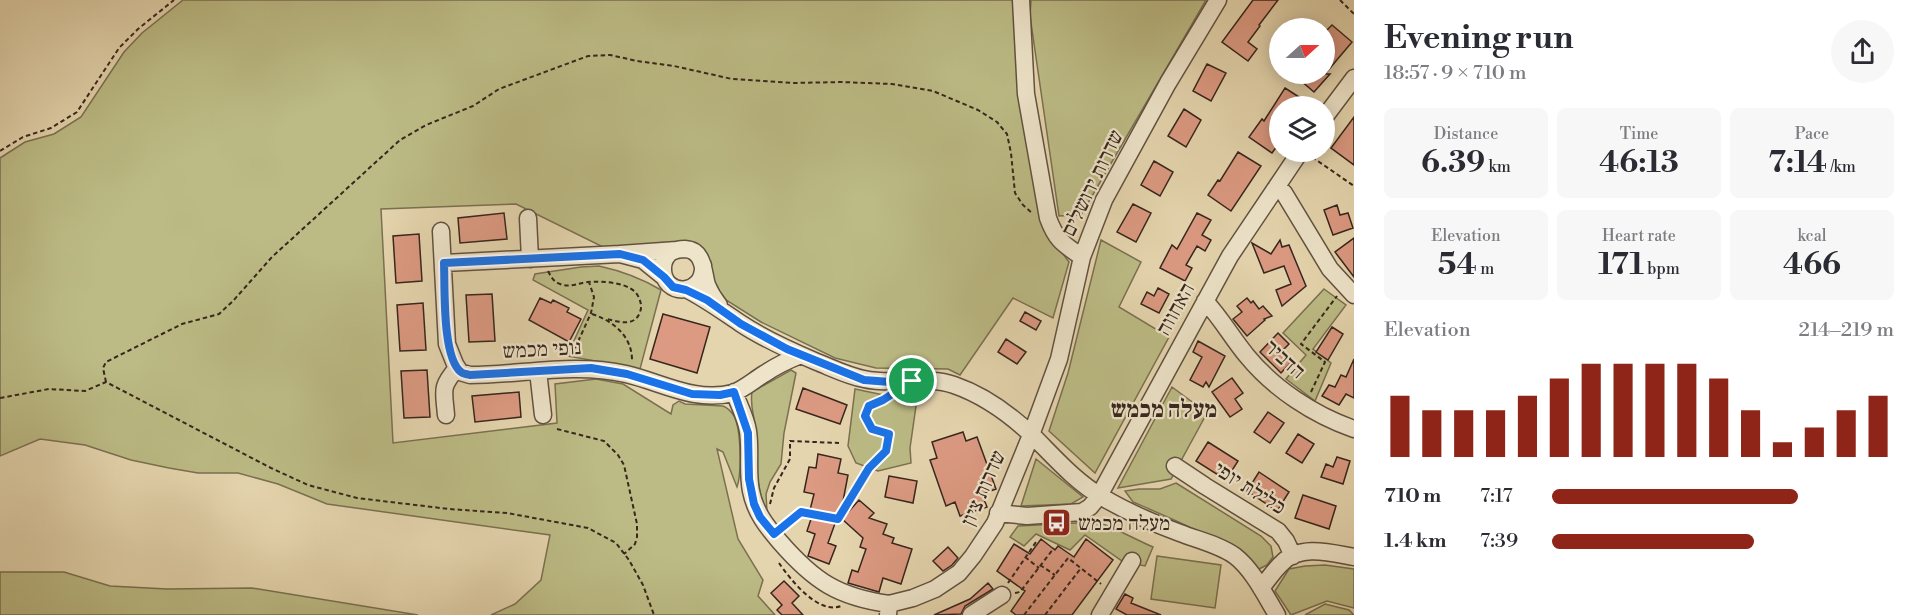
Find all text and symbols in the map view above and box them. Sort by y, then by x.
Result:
north arrow [1269,18,1335,84]
map controls [1269,18,1335,162]
text: Evening run [1384,18,1573,59]
button: share [1831,20,1894,83]
text: 18:57 · 9 × 710 m [1384,61,1527,86]
button: layers [1269,96,1335,162]
text: Distance [1434,124,1498,144]
text: Time [1620,124,1658,144]
text: Pace [1795,124,1829,144]
street label: שדרות ירושלים [1056,126,1130,241]
text: 6.39 [1421,144,1485,182]
text: 46:13 [1599,144,1679,182]
text: 7:14 [1768,144,1827,182]
text: km [1485,157,1511,177]
text: /km [1827,157,1856,177]
text: Elevation [1431,226,1501,246]
text: Heart rate [1602,226,1676,246]
text: kcal [1797,226,1827,246]
text: 54 [1438,246,1477,284]
text: 171 [1598,246,1644,284]
text: 466 [1783,246,1841,284]
text: m [1477,259,1494,279]
text: bpm [1644,259,1680,279]
street label: האחווה [1151,279,1201,340]
text: Elevation [1384,318,1471,343]
text: 214–219 m [1799,318,1894,343]
street label: נופי מכמש [502,335,582,365]
street label: הדביר [1259,335,1310,385]
pin [886,355,937,406]
icon: arrive [895,364,928,397]
district label: מעלה מכמש [1111,395,1217,425]
street label: שדרות ציון [956,446,1012,530]
street label: כלילת יופי [1209,457,1290,521]
text: 710 m [1384,484,1441,509]
text: 7:17 [1480,484,1513,509]
bus stop icon: מעלה מכמש [1041,507,1073,539]
place label: מעלה מכמש [1078,511,1170,537]
text: 1.4 km [1384,529,1446,554]
text: 7:39 [1480,529,1518,554]

